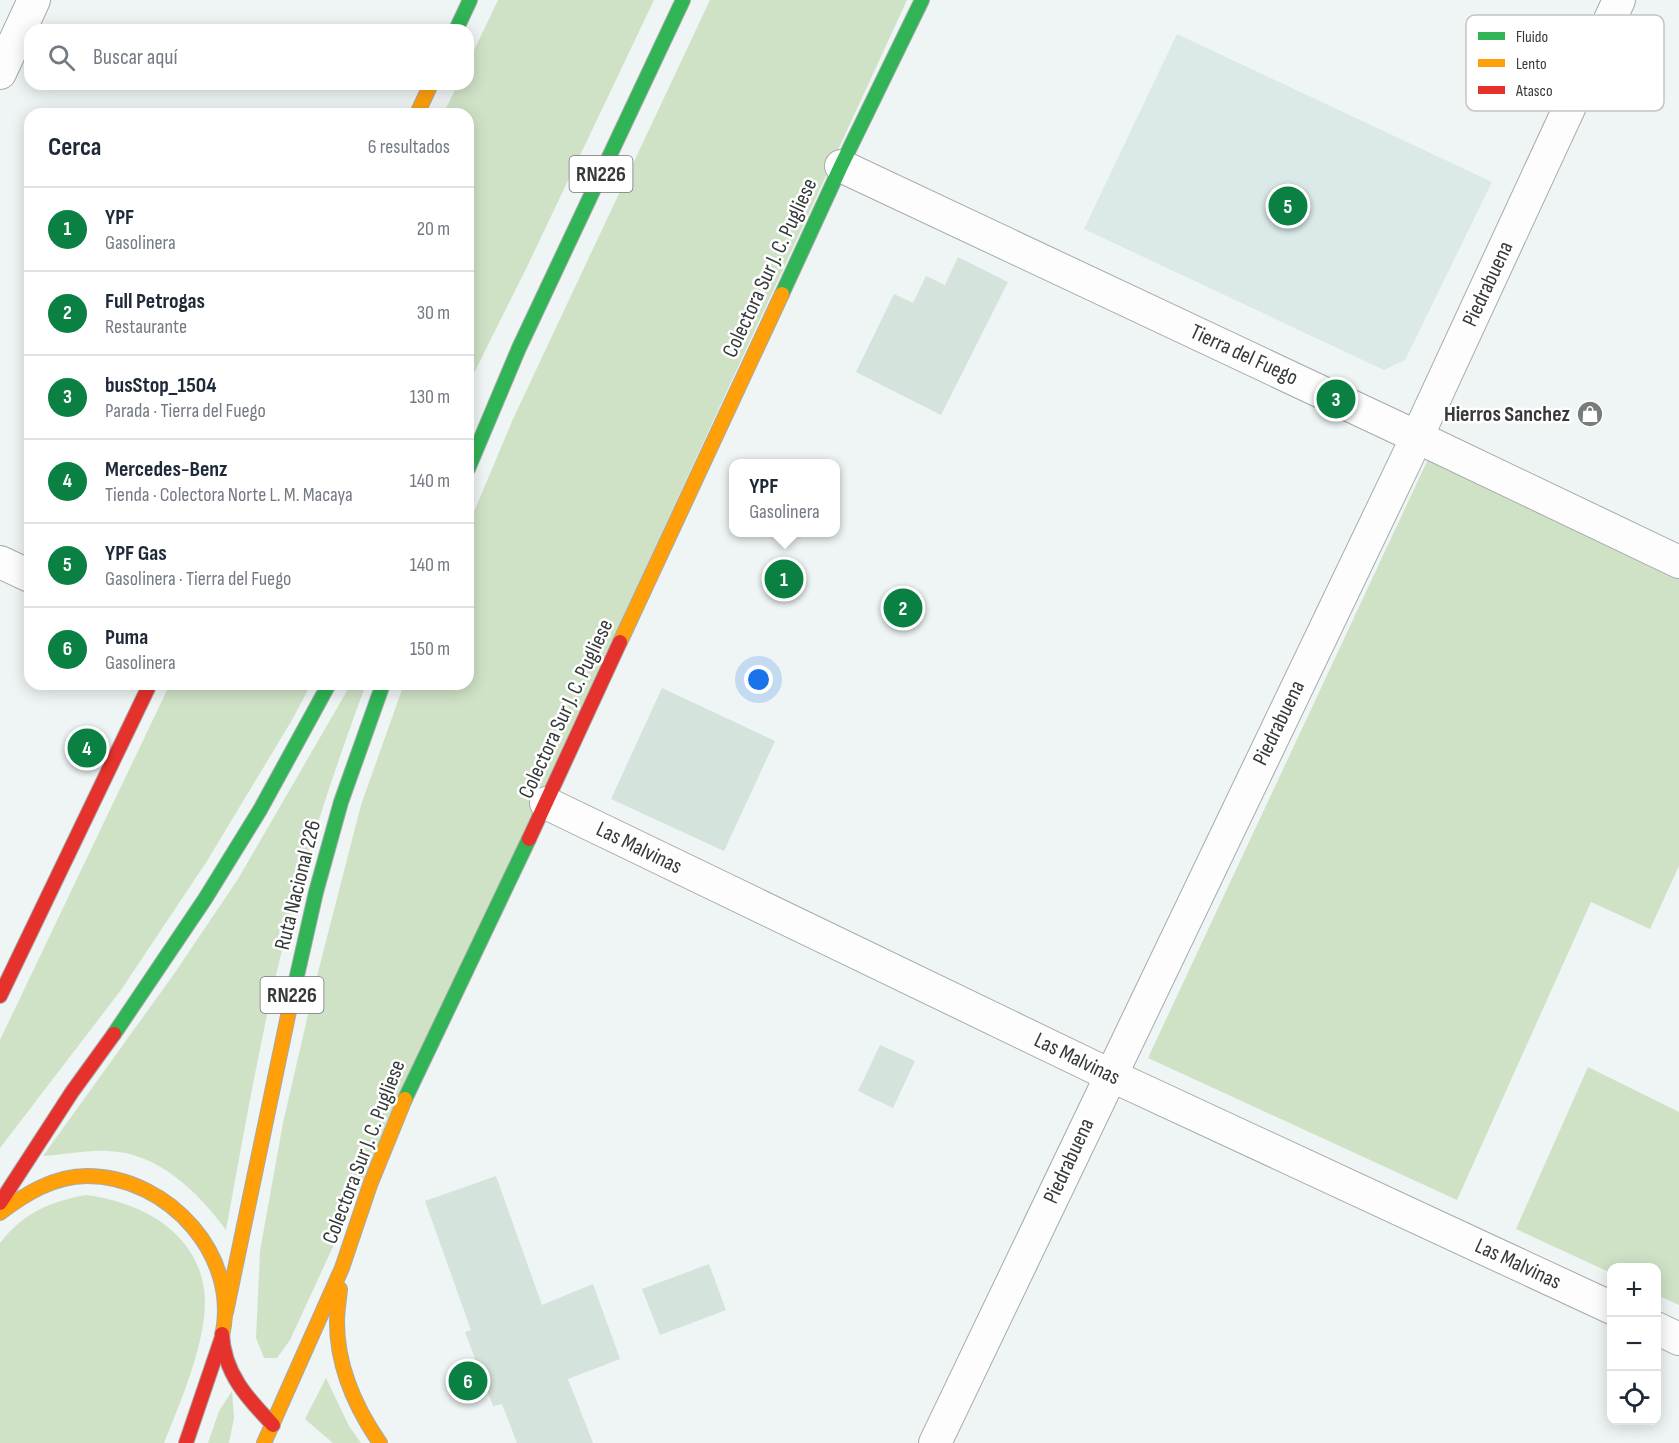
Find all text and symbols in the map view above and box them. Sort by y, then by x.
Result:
legend [1466,15,1664,111]
search box [24,24,474,90]
text: Fluido [1516,28,1548,47]
icon: search [45,41,78,74]
text: Buscar aquí [93,44,178,71]
text: Lento [1516,55,1547,74]
text: Atasco [1515,82,1553,101]
text: Cerca [48,132,101,163]
text: 6 resultados [368,135,450,159]
road number: RN226 [570,156,632,192]
street label: Colectora Sur J. C. Pugliese [717,174,823,362]
pin: 5 [1268,184,1308,228]
text: YPF [105,204,134,231]
text: 1 [64,217,71,241]
text: 20 m [417,217,450,241]
text: Gasolinera [105,231,176,255]
street label: Piedrabuena [1457,237,1519,331]
text: Full Petrogas [105,288,205,315]
text: 2 [63,301,72,325]
text: 30 m [417,301,450,325]
text: Restaurante [105,315,187,339]
street label: Tierra del Fuego [1186,318,1302,392]
text: busStop_1504 [105,372,217,399]
pin: 3 [1316,376,1356,422]
text: 3 [63,385,72,409]
text: 130 m [410,385,450,409]
text: Parada · Tierra del Fuego [105,399,266,423]
shop icon: Hierros Sanchez [1575,399,1605,429]
place label: Hierros Sanchez [1444,401,1571,428]
text: Mercedes-Benz [105,456,228,483]
popup [729,459,840,537]
text: 4 [63,469,72,493]
text: 140 m [410,469,450,493]
text: YPF [749,473,778,500]
text: Tienda · Colectora Norte L. M. Macaya [105,483,353,507]
text: Gasolinera [749,500,820,524]
text: YPF Gas [105,540,167,567]
text: 5 [63,553,72,577]
text: 140 m [410,553,450,577]
pin: 1 [764,556,804,602]
text: Gasolinera · Tierra del Fuego [105,567,291,591]
pin: 2 [884,586,922,630]
street label: Colectora Sur J. C. Pugliese [513,615,619,803]
text: Puma [105,624,148,651]
text: 6 [63,637,72,661]
text: 150 m [410,637,450,661]
text: Gasolinera [105,651,176,675]
your location [744,665,773,694]
street label: Piedrabuena [1247,676,1311,770]
pin: 4 [68,726,106,771]
street label: Las Malvinas [592,816,686,880]
street label: Ruta Nacional 226 [269,817,327,953]
road number: RN226 [260,977,324,1013]
street label: Las Malvinas [1030,1027,1124,1091]
street label: Colectora Sur J. C. Pugliese [316,1056,412,1248]
street label: Piedrabuena [1038,1114,1100,1208]
street label: Las Malvinas [1471,1232,1565,1296]
map controls [1607,1263,1661,1425]
button: + [1607,1263,1661,1317]
button: − [1607,1317,1661,1371]
pin: 6 [448,1358,488,1404]
button: locate [1607,1371,1661,1425]

